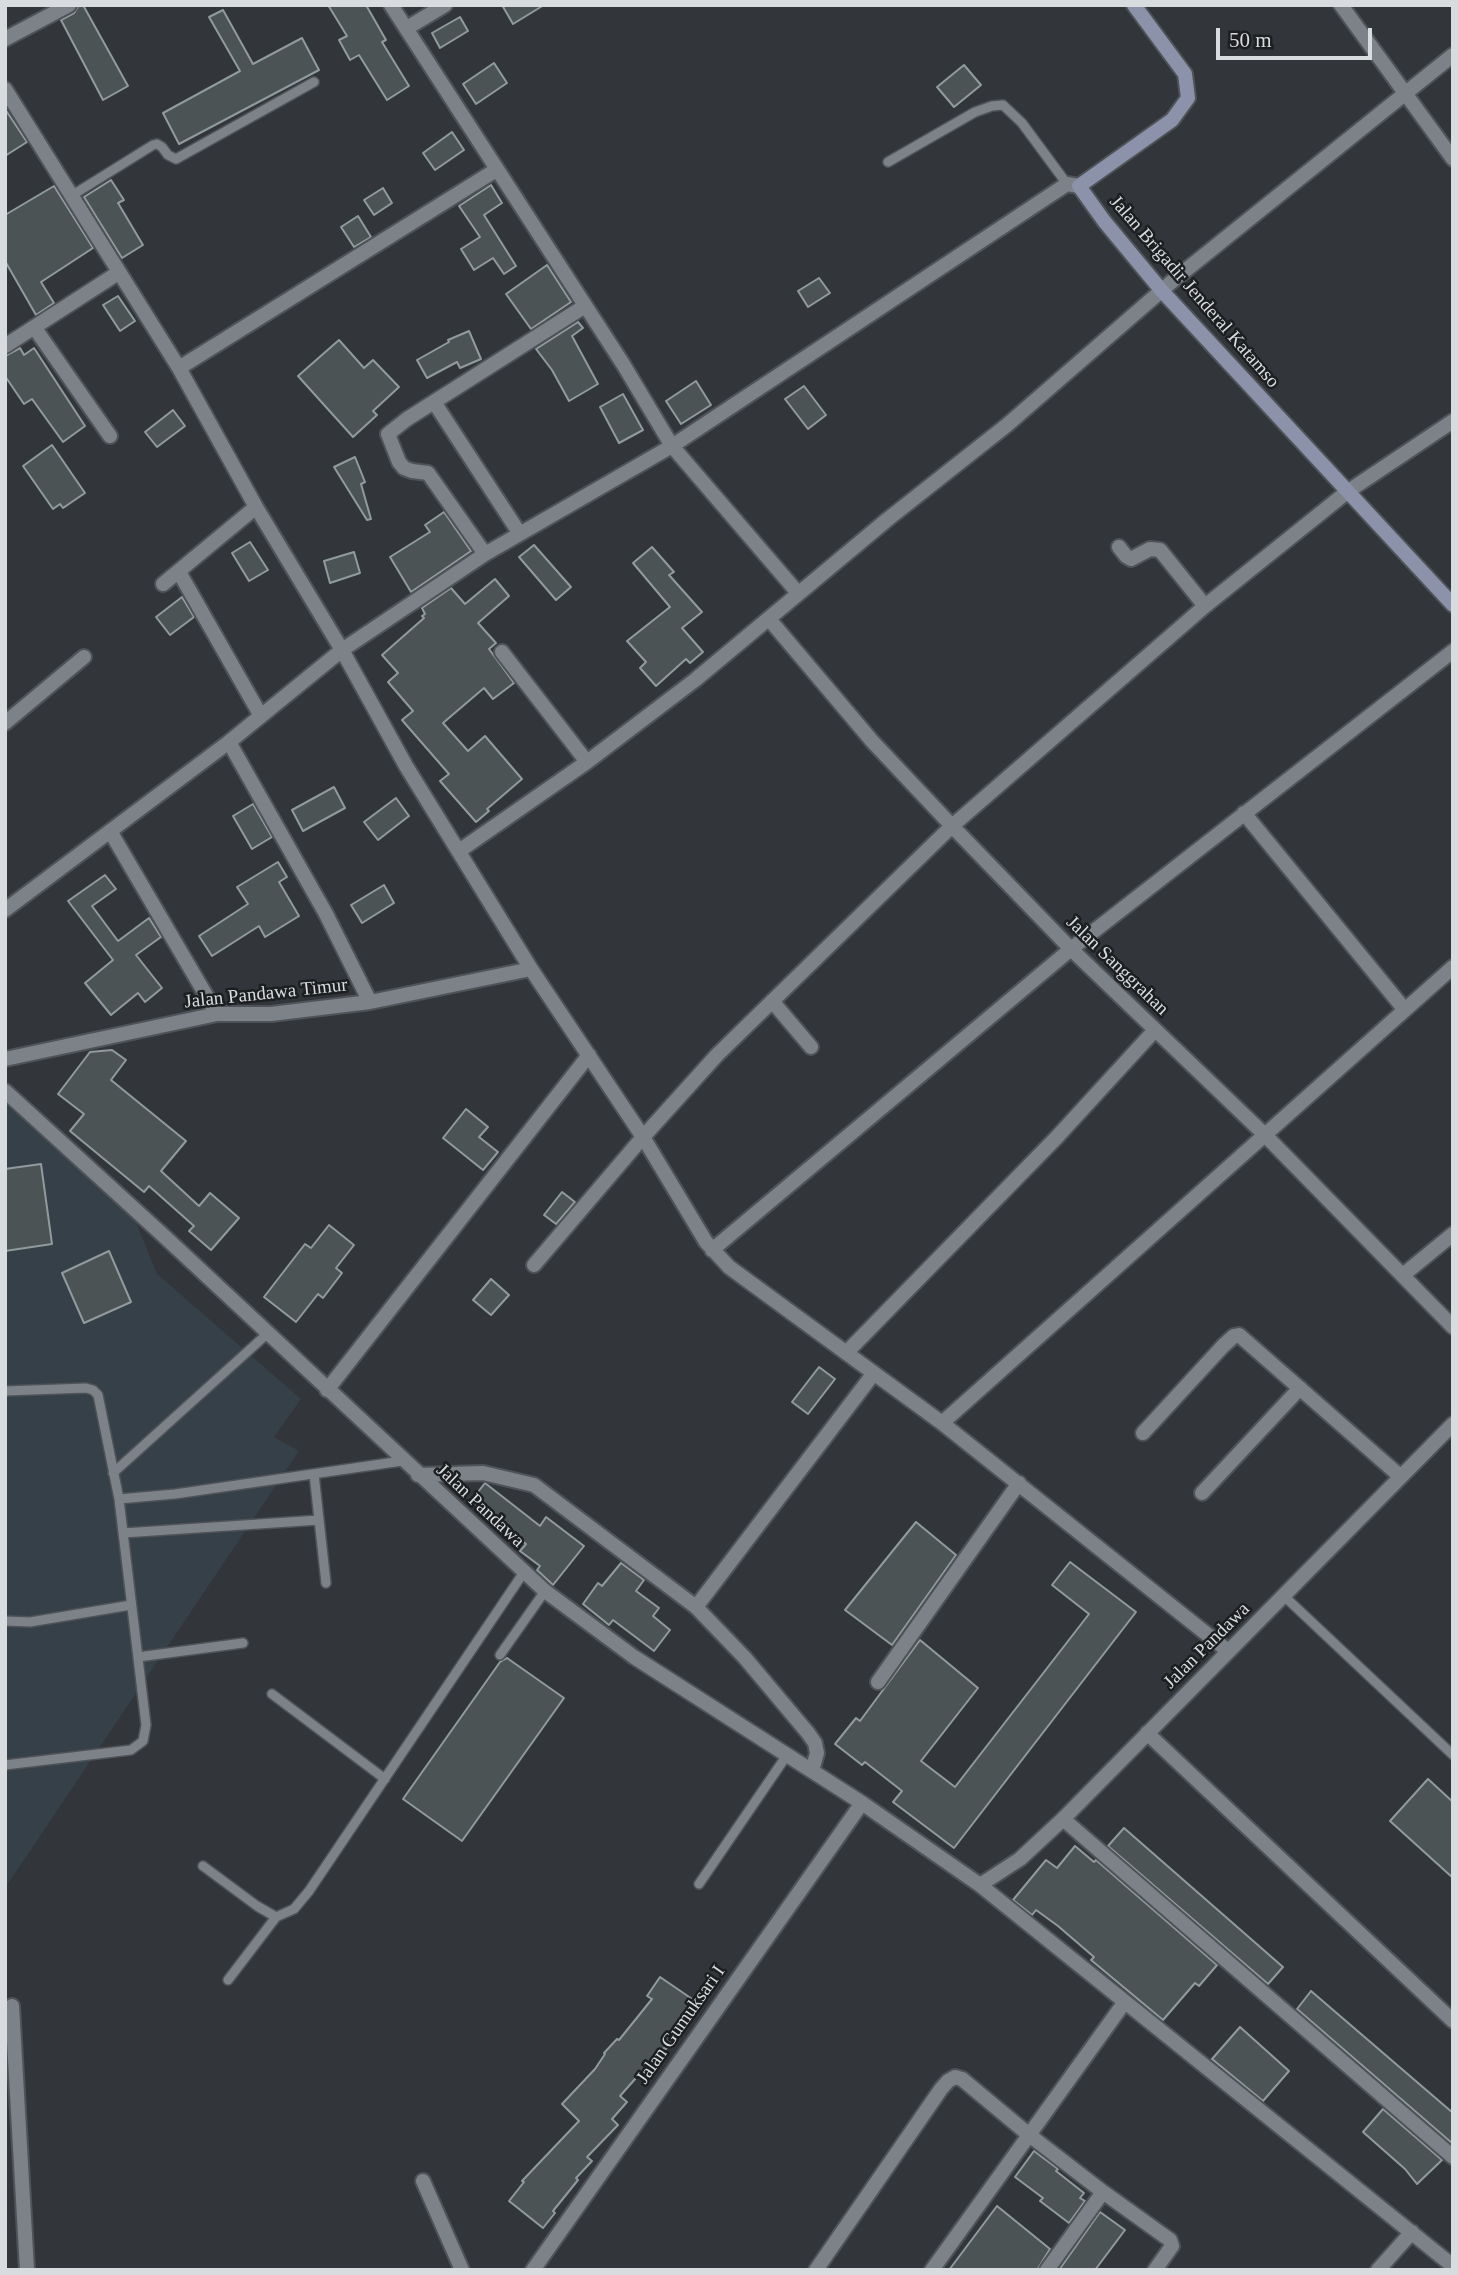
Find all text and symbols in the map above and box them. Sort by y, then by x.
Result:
scale bar [1220,14,1376,58]
text: 50 m [1229,28,1272,52]
street label: Jalan Brigadir Jenderal Katamso [1104,191,1284,393]
street label: Jalan Sanggrahan [1061,911,1173,1021]
street label: Jalan Pandawa Timur [183,974,349,1014]
street label: Jalan Pandawa [431,1459,529,1553]
street label: Jalan Pandawa [1159,1598,1255,1694]
street label: Jalan Gumuksari I [632,1961,730,2089]

